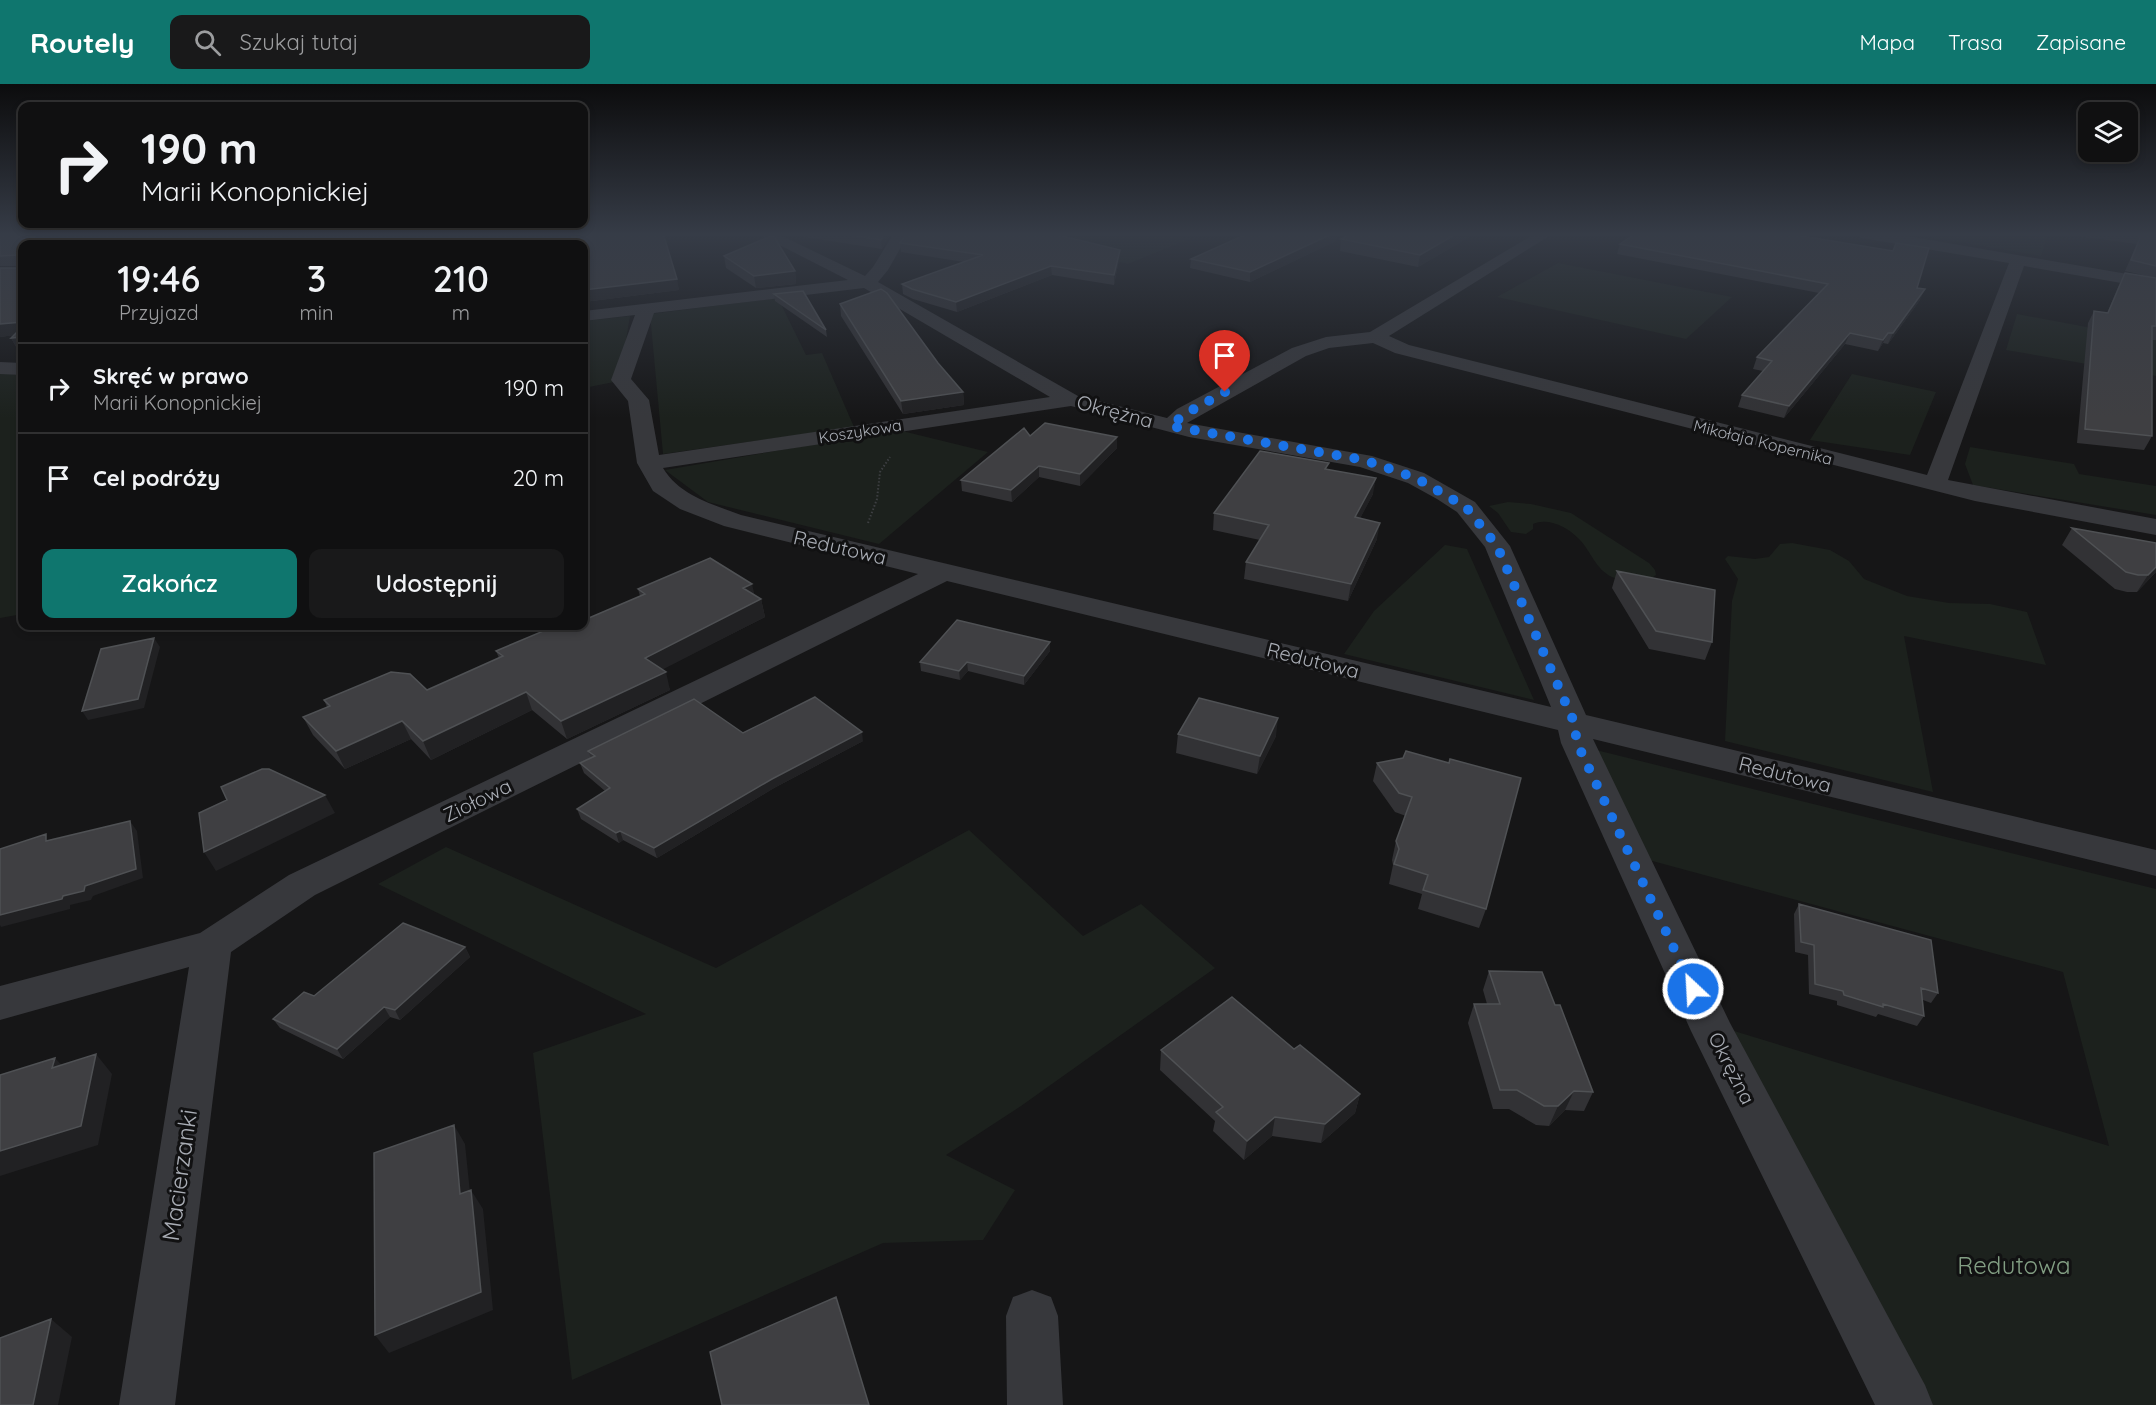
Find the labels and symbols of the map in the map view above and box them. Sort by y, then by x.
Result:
pin [1199,330,1250,392]
street label: Okrężna [1074,389,1156,433]
street label: Koszykowa [817,415,903,447]
street label: Mikołaja Kopernika [1692,415,1834,469]
street label: Redutowa [791,524,889,570]
street label: Redutowa [1264,636,1362,684]
street label: Redutowa [1736,750,1834,798]
street label: Ziołowa [439,773,515,827]
position arrow [1661,957,1725,1021]
street label: Okrężna [1703,1028,1761,1108]
street label: Macierzanki [155,1107,203,1243]
park label: Redutowa [1957,1250,2071,1280]

